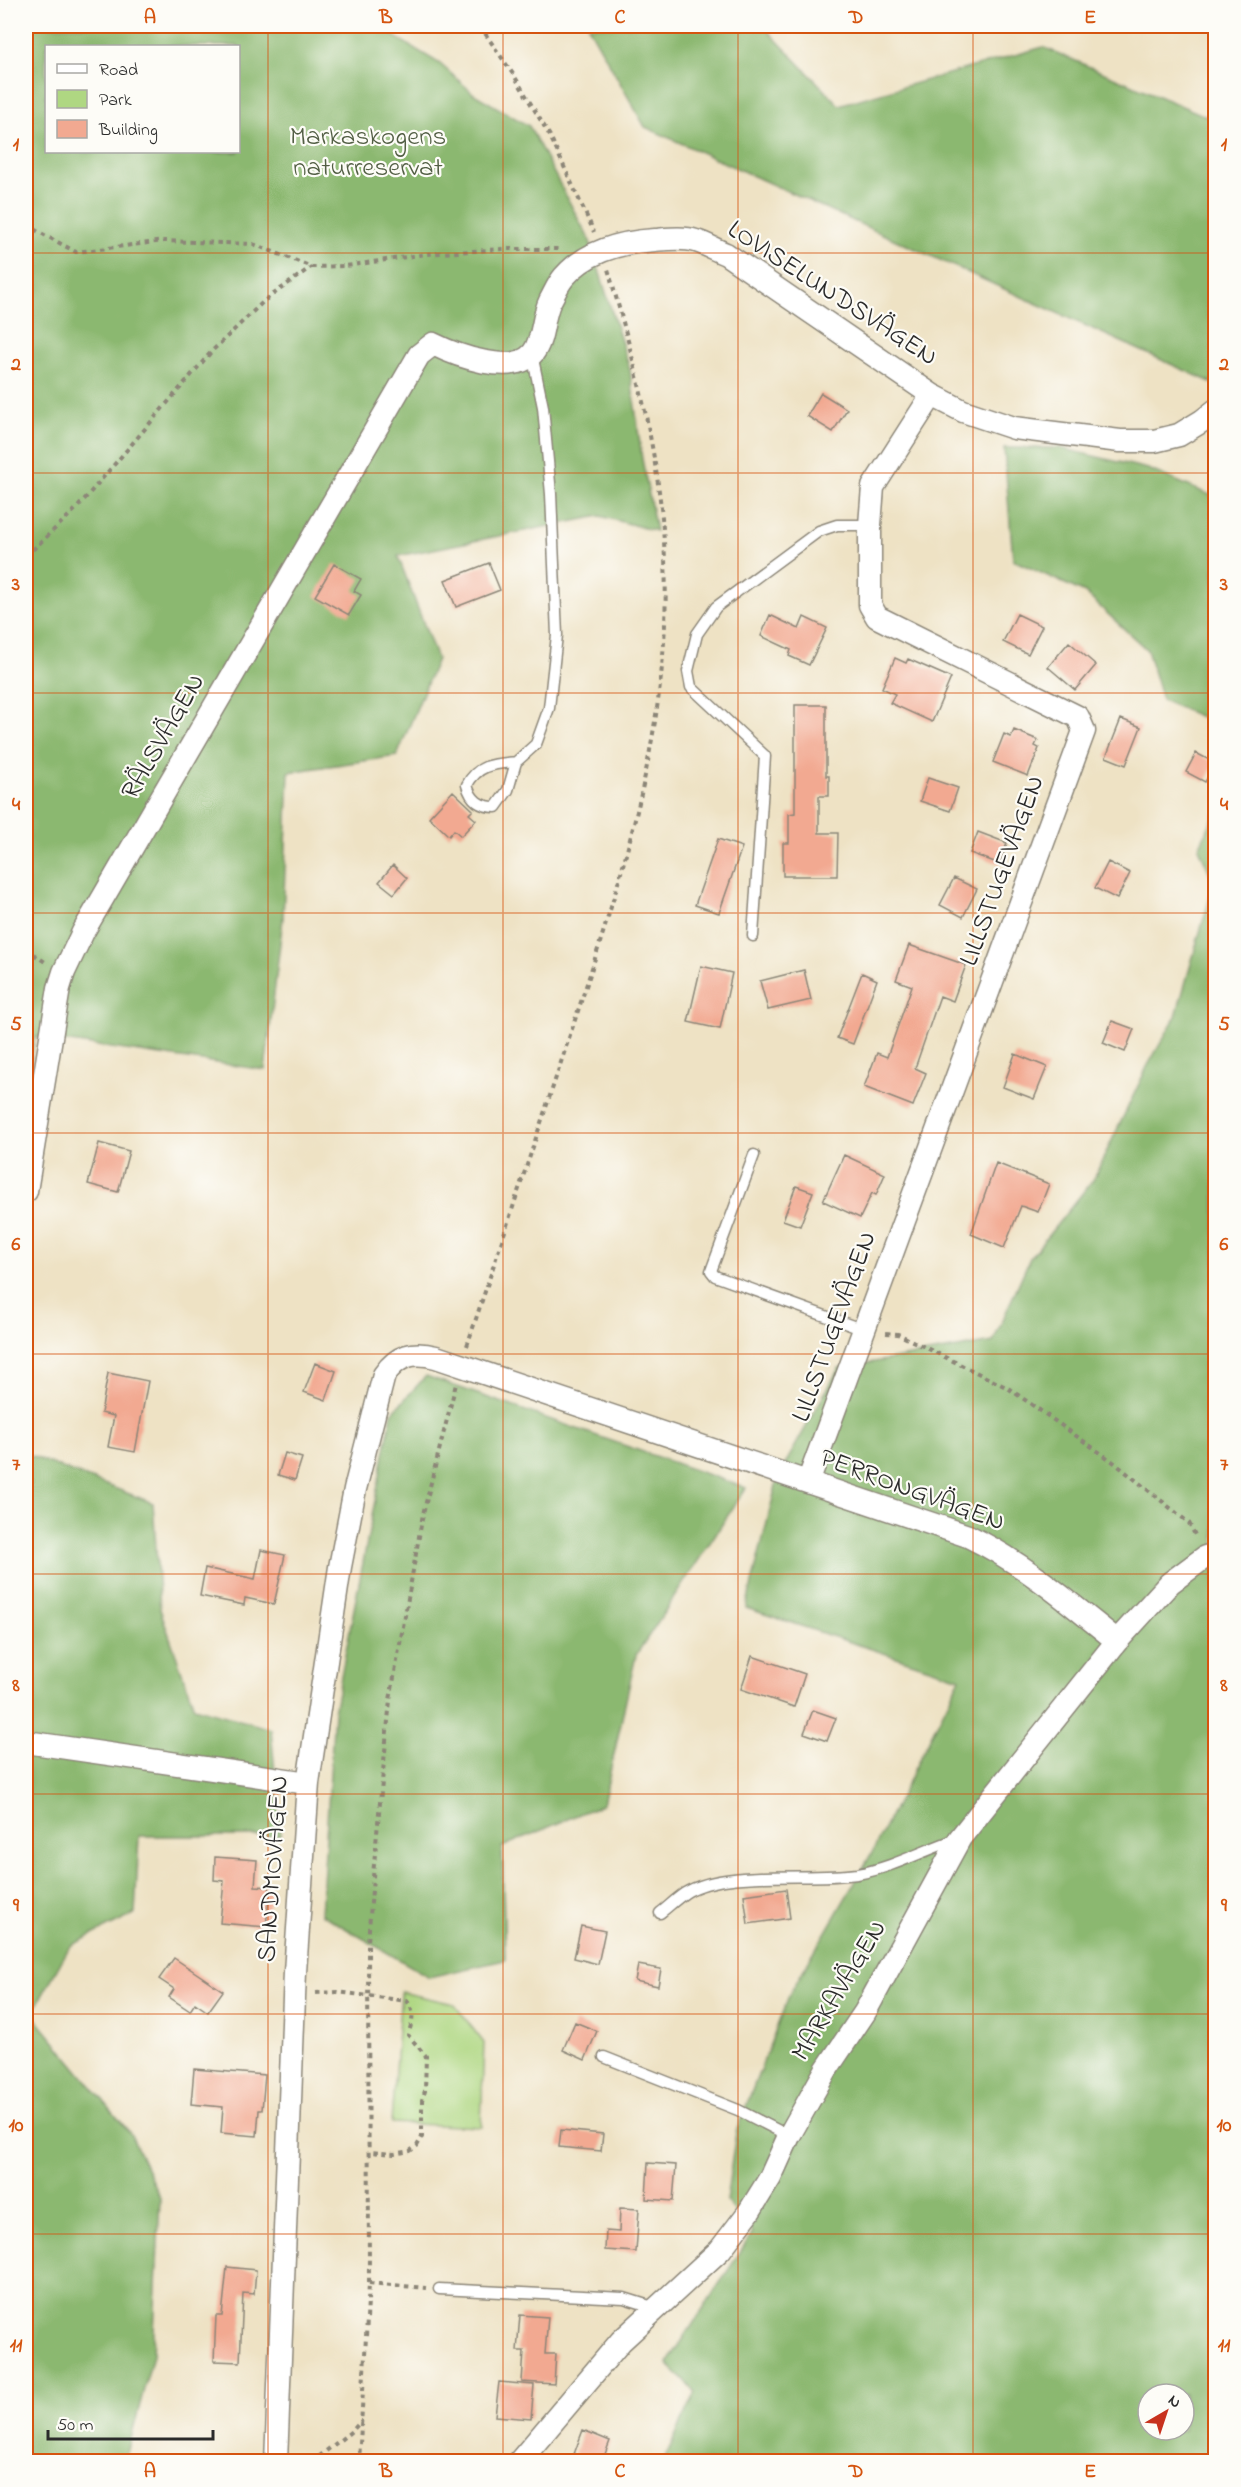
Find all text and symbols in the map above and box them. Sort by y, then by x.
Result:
text: A [144,4,156,33]
text: B [378,4,393,33]
text: C [615,4,626,33]
text: D [848,4,863,33]
text: E [1084,4,1096,33]
legend [45,45,240,153]
text: Road [99,58,138,84]
text: Park [99,88,132,114]
text: Building [98,118,158,145]
park label: Markaskogens naturreservat [290,118,446,188]
text: 1 [13,131,20,160]
text: 1 [1221,131,1228,160]
street label: LOVISELUNDSVÄGEN [719,211,945,377]
text: 2 [10,351,21,380]
text: 2 [1218,351,1229,380]
text: 3 [11,571,20,600]
text: 3 [1219,571,1228,600]
street label: RÄLSVÄGEN [112,667,216,807]
street label: LILLSTUGEVÄGEN [950,770,1056,972]
text: 4 [12,791,21,820]
text: 4 [1220,791,1229,820]
text: 5 [10,1011,22,1040]
text: 5 [1218,1011,1230,1040]
street label: LILLSTUGEVÄGEN [782,1226,888,1428]
text: 6 [12,1231,21,1260]
text: 6 [1220,1231,1229,1260]
street label: PERRONGVÄGEN [814,1439,1010,1543]
text: 7 [12,1451,21,1480]
text: 7 [1220,1451,1229,1480]
text: 8 [11,1672,20,1701]
text: 8 [1219,1672,1228,1701]
street label: SANDMOVÄGEN [248,1774,300,1964]
text: 9 [12,1892,20,1921]
text: 9 [1220,1892,1228,1921]
street label: MARKAVÄGEN [782,1913,898,2069]
text: 10 [9,2112,24,2141]
text: 10 [1217,2112,1232,2141]
text: 11 [10,2332,23,2361]
text: 11 [1218,2332,1231,2361]
north arrow [1136,2382,1196,2442]
text: N [1162,2389,1186,2415]
scale bar [48,2403,213,2441]
text: 50 m [57,2413,94,2439]
text: A [144,2458,156,2487]
text: B [378,2458,393,2487]
text: C [615,2458,626,2487]
text: D [848,2458,863,2487]
text: E [1084,2458,1096,2487]

